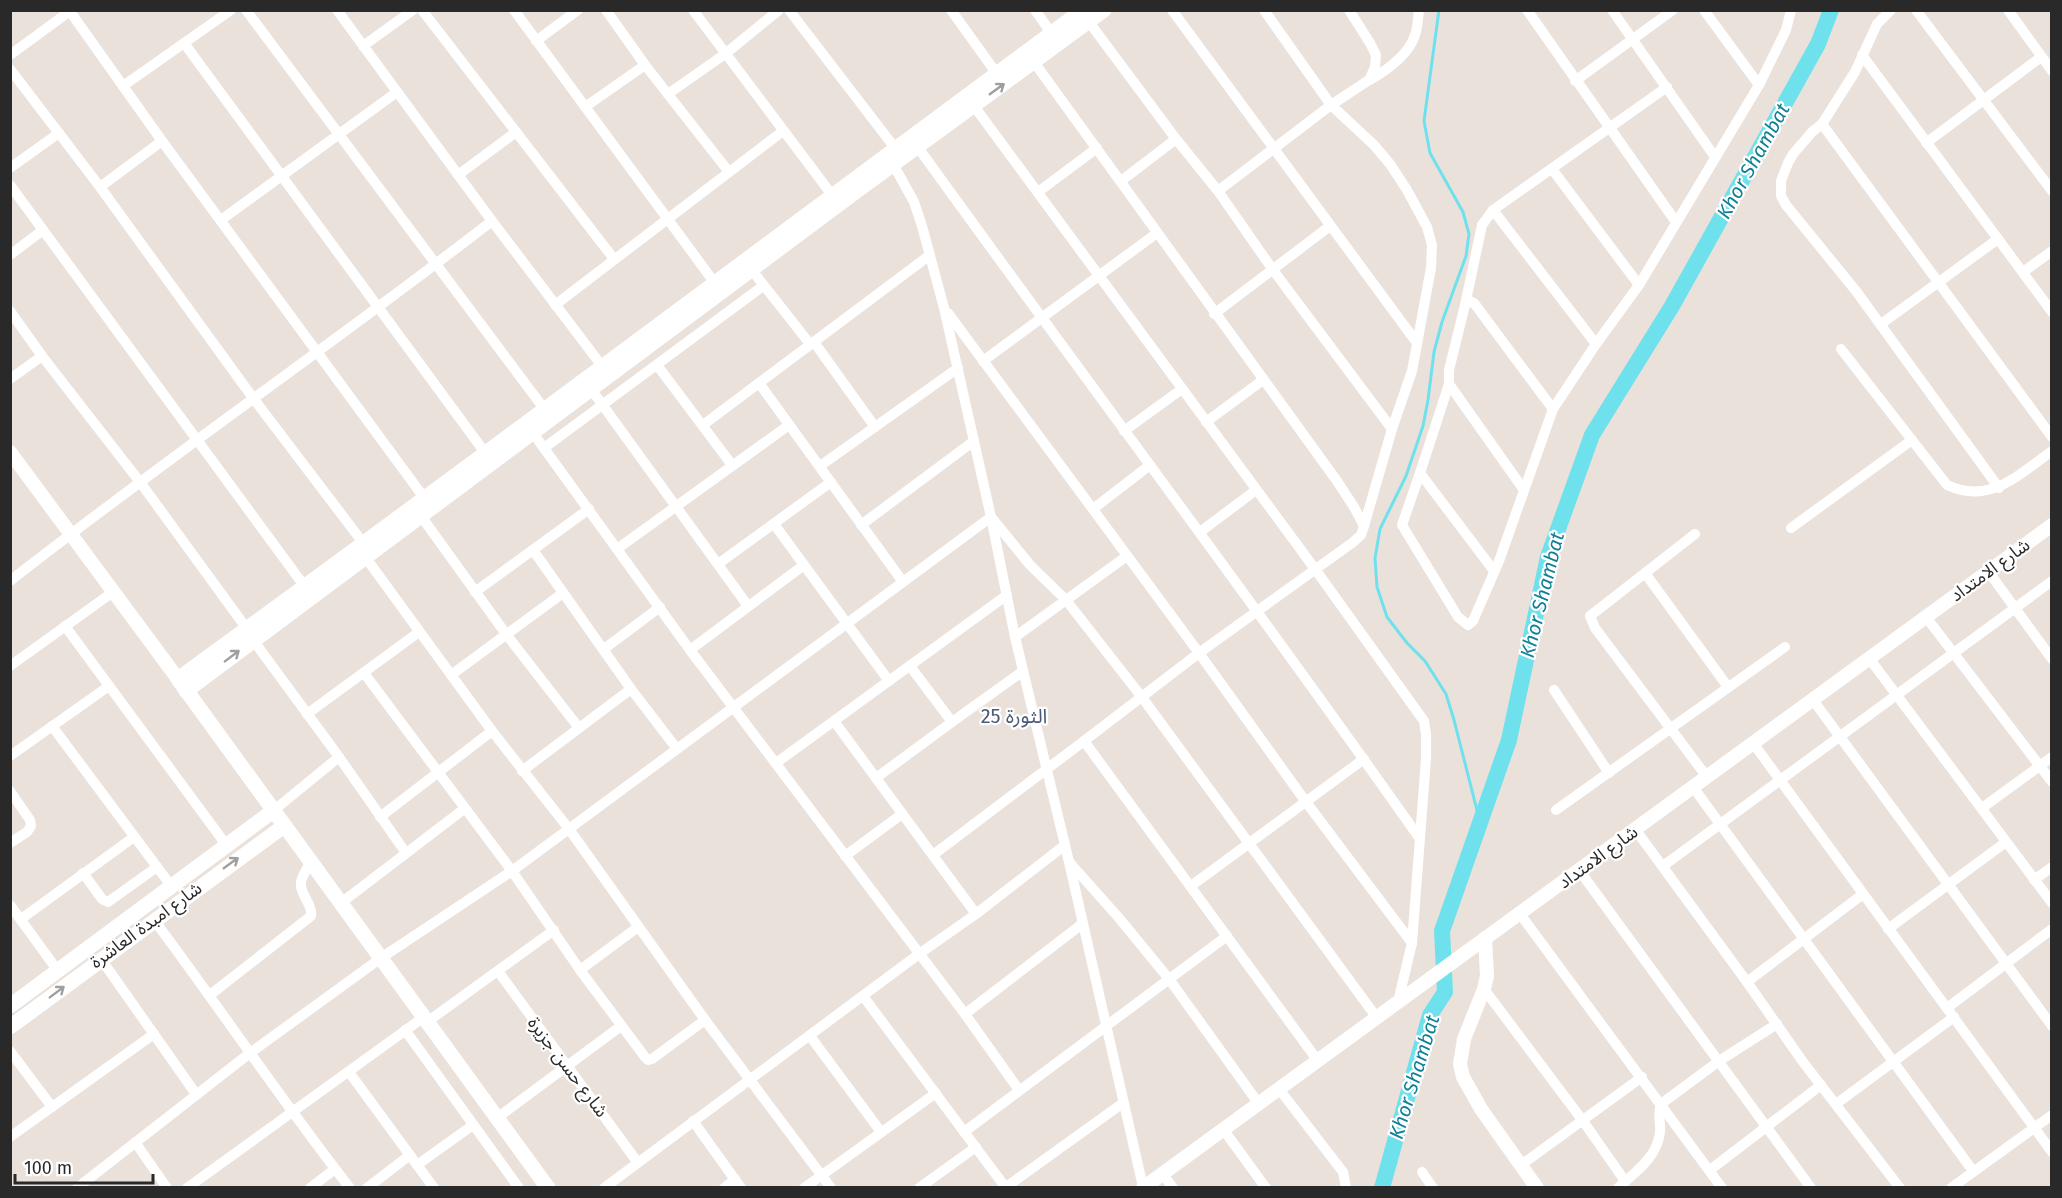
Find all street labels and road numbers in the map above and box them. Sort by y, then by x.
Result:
street label: شارع الامتداد [1946,534,2036,609]
street label: شارع الامتداد [1554,821,1644,896]
street label: شارع امبدة العاشرة [86,877,208,975]
street label: شارع حسن جزيرة [521,1012,613,1123]

